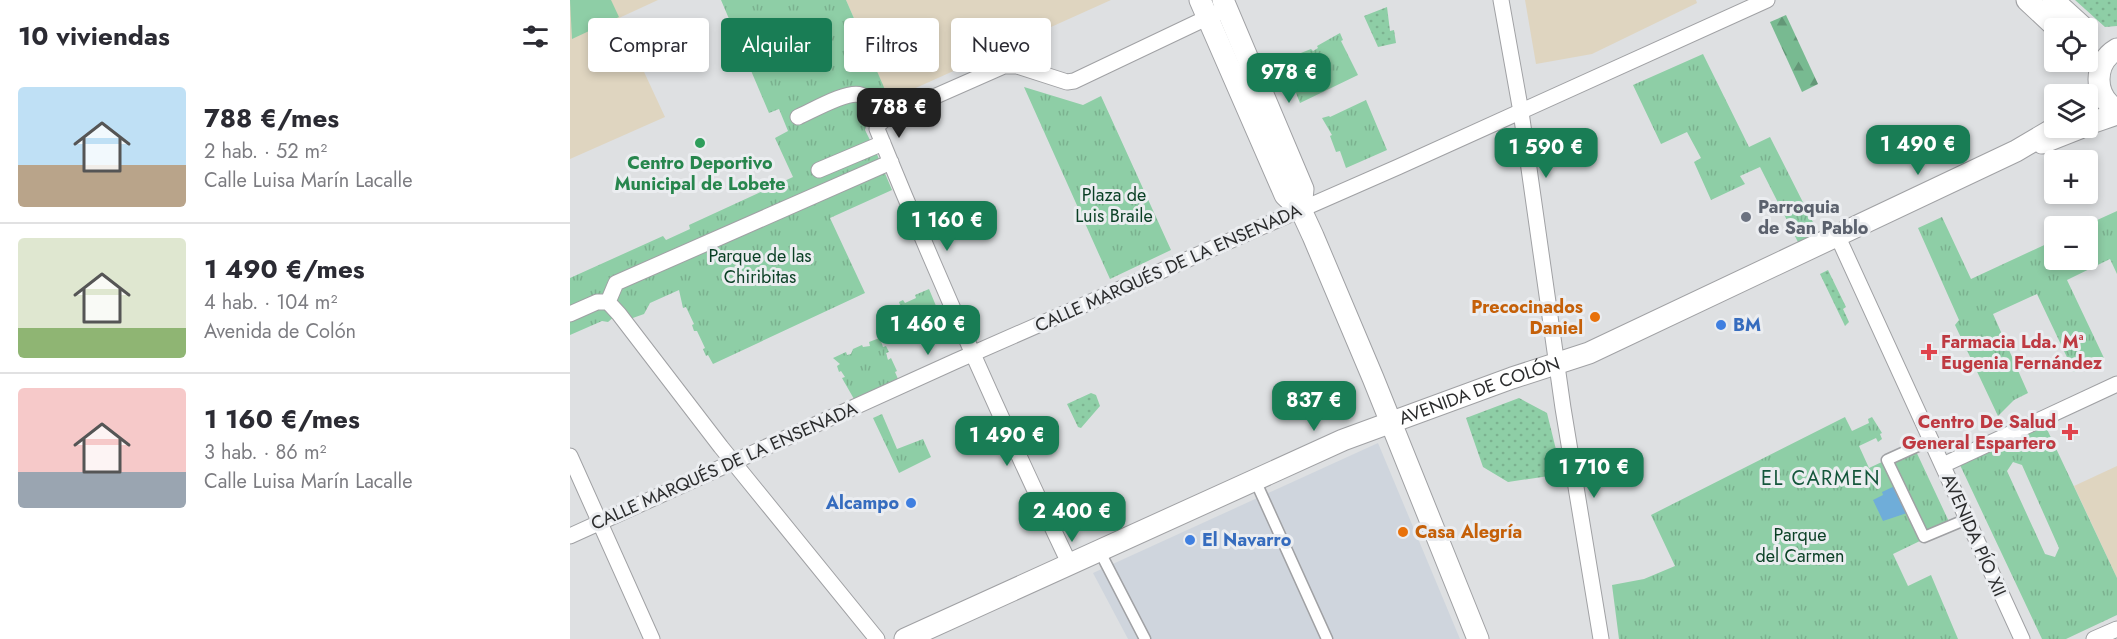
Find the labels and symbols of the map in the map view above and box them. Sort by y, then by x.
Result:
pin: 978 € [1247,53,1331,104]
pin: 788 € [857,88,941,139]
pin: 1 490 € [1863,125,1973,176]
pin: 1 590 € [1491,128,1601,179]
marker: Centro Deportivo Municipal de Lobete [693,136,707,150]
place label: Centro Deportivo Municipal de Lobete [614,150,786,197]
park label: Plaza de Luis Braile [1075,182,1153,229]
place label: Parroquia de San Pablo [1758,194,1869,241]
street label: CALLE MARQUÉS DE LA ENSENADA [1031,197,1305,339]
pin: 1 160 € [892,201,1002,252]
marker: Parroquia de San Pablo [1739,210,1753,224]
park label: Parque de las Chiribitas [708,243,812,290]
place label: Precocinados Daniel [1471,294,1583,341]
pin: 1 460 € [873,305,983,356]
marker: Precocinados Daniel [1588,310,1602,324]
place label: BM [1733,312,1761,338]
marker: BM [1714,318,1728,332]
place label: Farmacia Lda. Mª Eugenia Fernández [1941,329,2103,376]
marker: Farmacia Lda. Mª Eugenia Fernández [1922,345,1936,359]
street label: AVENIDA DE COLÓN [1395,350,1563,431]
pin: 837 € [1272,381,1356,432]
street label: CALLE MARQUÉS DE LA ENSENADA [587,395,861,537]
place label: Centro De Salud General Espartero [1902,409,2056,456]
pin: 1 490 € [952,416,1062,467]
marker: Centro De Salud General Espartero [2061,423,2079,441]
pin: 1 710 € [1539,448,1649,499]
district label: EL CARMEN [1761,464,1881,493]
street label: AVENIDA PÍO XII [1935,469,2013,601]
place label: Alcampo [825,490,899,516]
pin: 2 400 € [1017,492,1127,543]
marker: Alcampo [904,496,918,510]
place label: Casa Alegría [1415,519,1522,545]
park label: Parque del Carmen [1756,522,1845,569]
marker: Casa Alegría [1396,525,1410,539]
place label: El Navarro [1202,527,1292,553]
marker: El Navarro [1183,533,1197,547]

